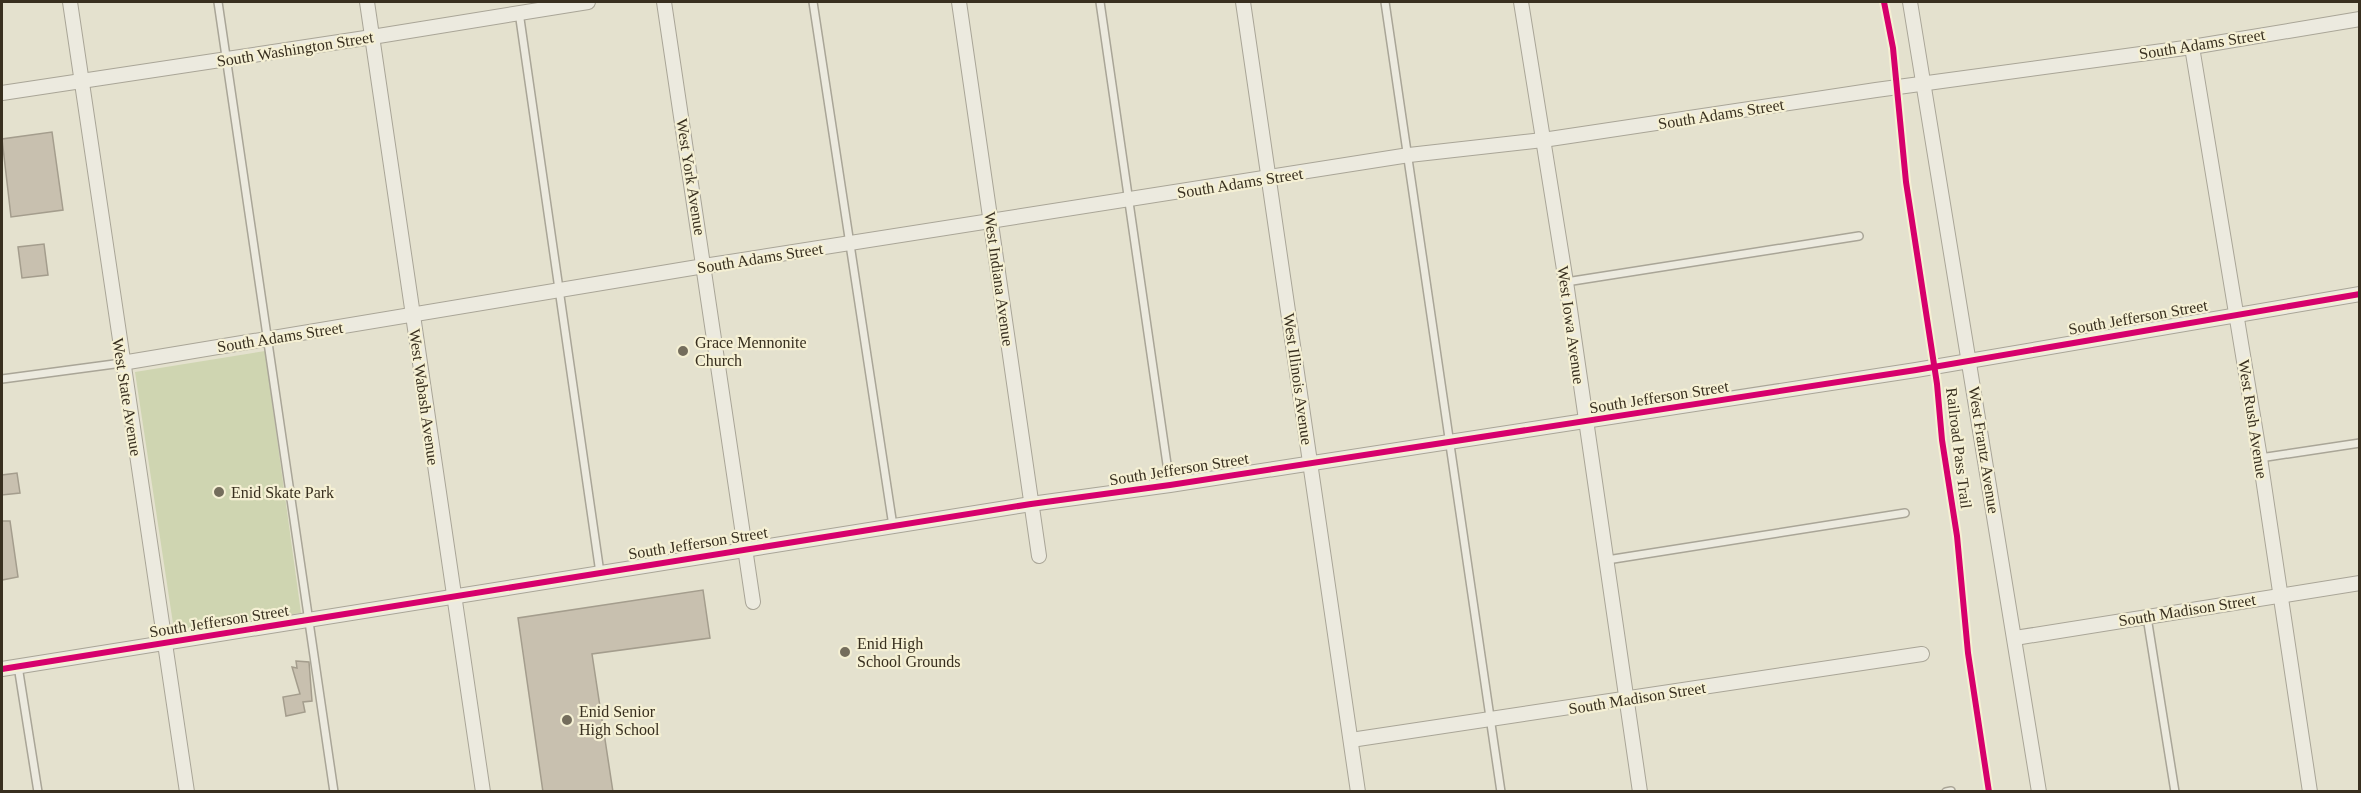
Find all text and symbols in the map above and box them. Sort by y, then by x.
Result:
street label: South Adams Street [2138,26,2267,62]
street label: South Washington Street [215,28,375,71]
street label: South Adams Street [1657,96,1786,132]
street label: West York Avenue [673,117,709,237]
street label: South Adams Street [1176,165,1305,201]
street label: West Indiana Avenue [981,211,1017,347]
street label: South Adams Street [696,240,825,276]
street label: West Iowa Avenue [1554,265,1588,385]
street label: South Jefferson Street [2067,296,2209,338]
street label: West Illinois Avenue [1280,312,1316,446]
street label: South Adams Street [216,319,345,355]
street label: West Wabash Avenue [406,328,442,466]
place label: Grace Mennonite Church [695,334,807,369]
street label: West State Avenue [109,337,145,457]
marker: Grace Mennonite Church [676,344,690,358]
street label: West Rush Avenue [2235,358,2271,480]
street label: South Jefferson Street [1588,377,1731,416]
street label: West Frantz Avenue [1966,385,2002,515]
street label: Railroad Pass Trail [1943,387,1975,510]
street label: South Jefferson Street [1108,449,1251,488]
place label: Enid Skate Park [231,484,334,501]
marker: Enid Skate Park [212,485,226,499]
street label: South Jefferson Street [627,523,770,562]
street label: South Madison Street [2117,591,2257,629]
street label: South Jefferson Street [148,601,291,640]
place label: Enid High School Grounds [857,635,961,670]
marker: Enid High School Grounds [838,645,852,659]
street label: South Madison Street [1567,679,1707,717]
place label: Enid Senior High School [579,703,660,739]
marker: Enid Senior High School [560,713,574,727]

